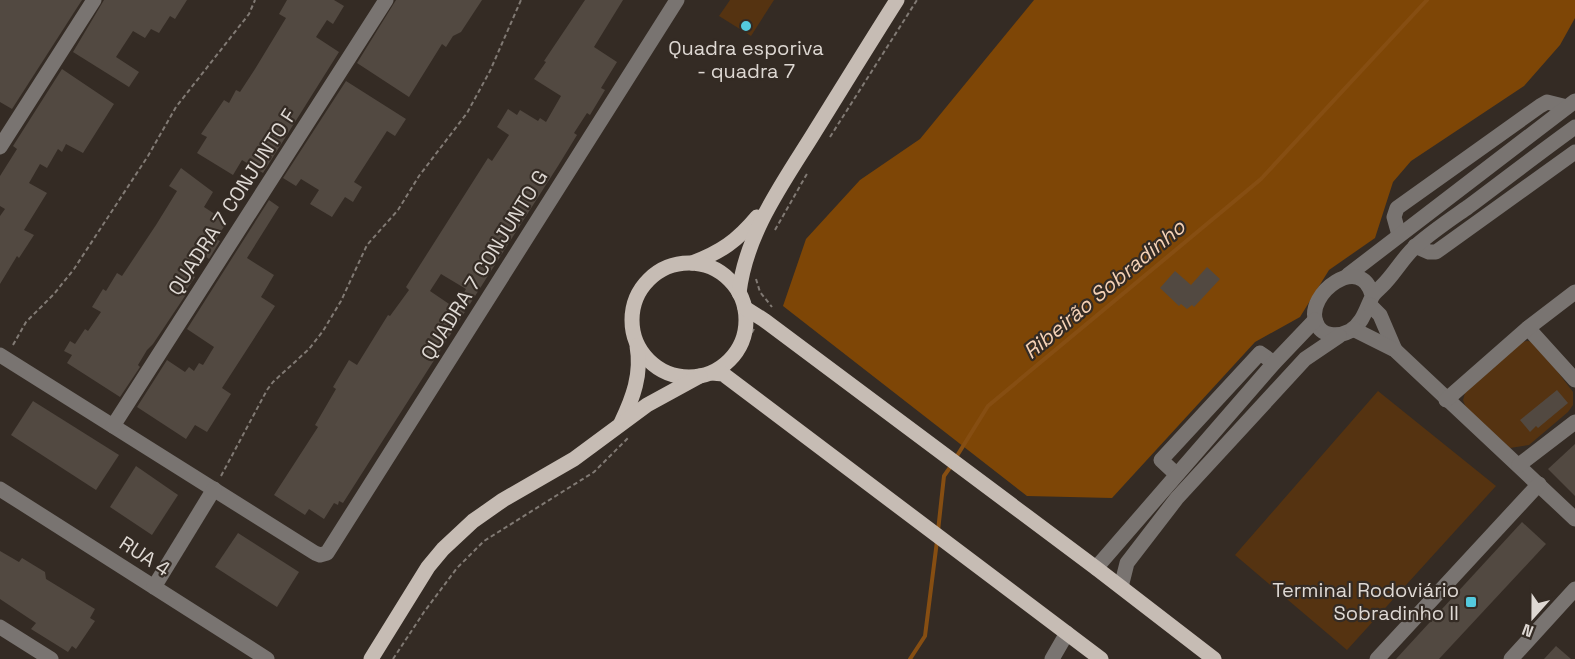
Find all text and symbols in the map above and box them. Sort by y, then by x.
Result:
marker: Quadra esporiva - quadra 7 [739,19,753,33]
place label: Quadra esporiva - quadra 7 [668,35,824,84]
street label: QUADRA 7 CONJUNTO F [162,104,302,300]
street label: QUADRA 7 CONJUNTO G [415,165,553,365]
water label: Ribeirão Sobradinho [1017,213,1191,365]
street label: RUA 4 [115,530,175,582]
place label: Terminal Rodoviário Sobradinho II [1272,577,1459,626]
north arrow [1503,587,1563,647]
marker: Terminal Rodoviário Sobradinho II [1464,595,1478,609]
text: N [1519,619,1537,642]

